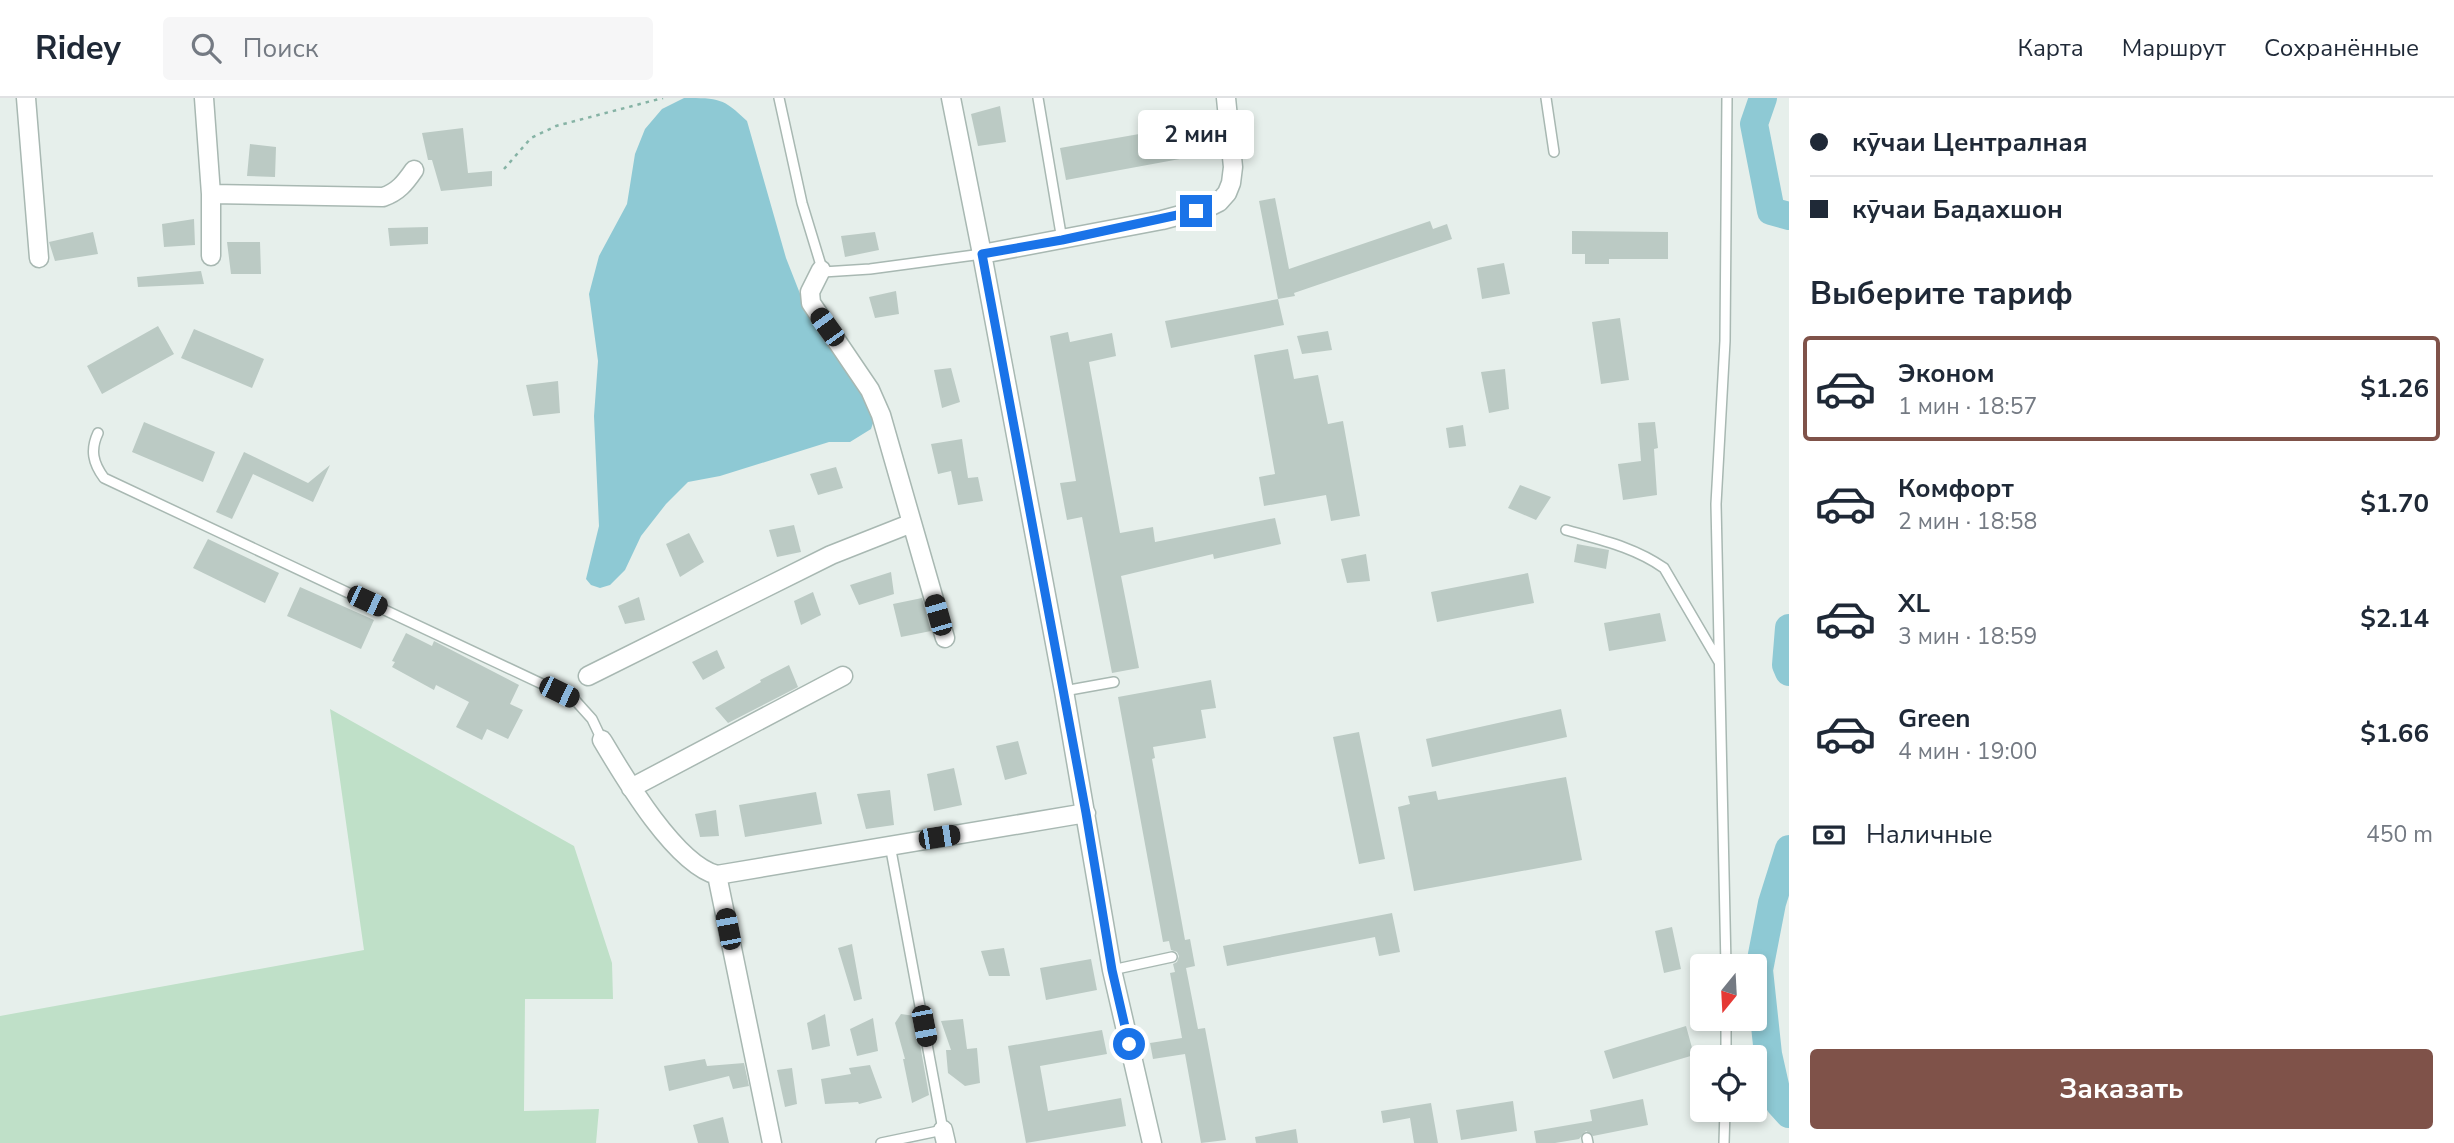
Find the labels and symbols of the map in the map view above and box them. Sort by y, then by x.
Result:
callout: 2 мин [1138,109,1254,158]
route end [1180,195,1212,227]
car [807,304,848,350]
car [344,583,391,619]
car [923,592,954,638]
car [536,673,583,711]
car [917,823,962,851]
car [714,906,743,952]
north arrow [1690,954,1768,1031]
car [910,1003,939,1049]
route start [1113,1028,1145,1060]

